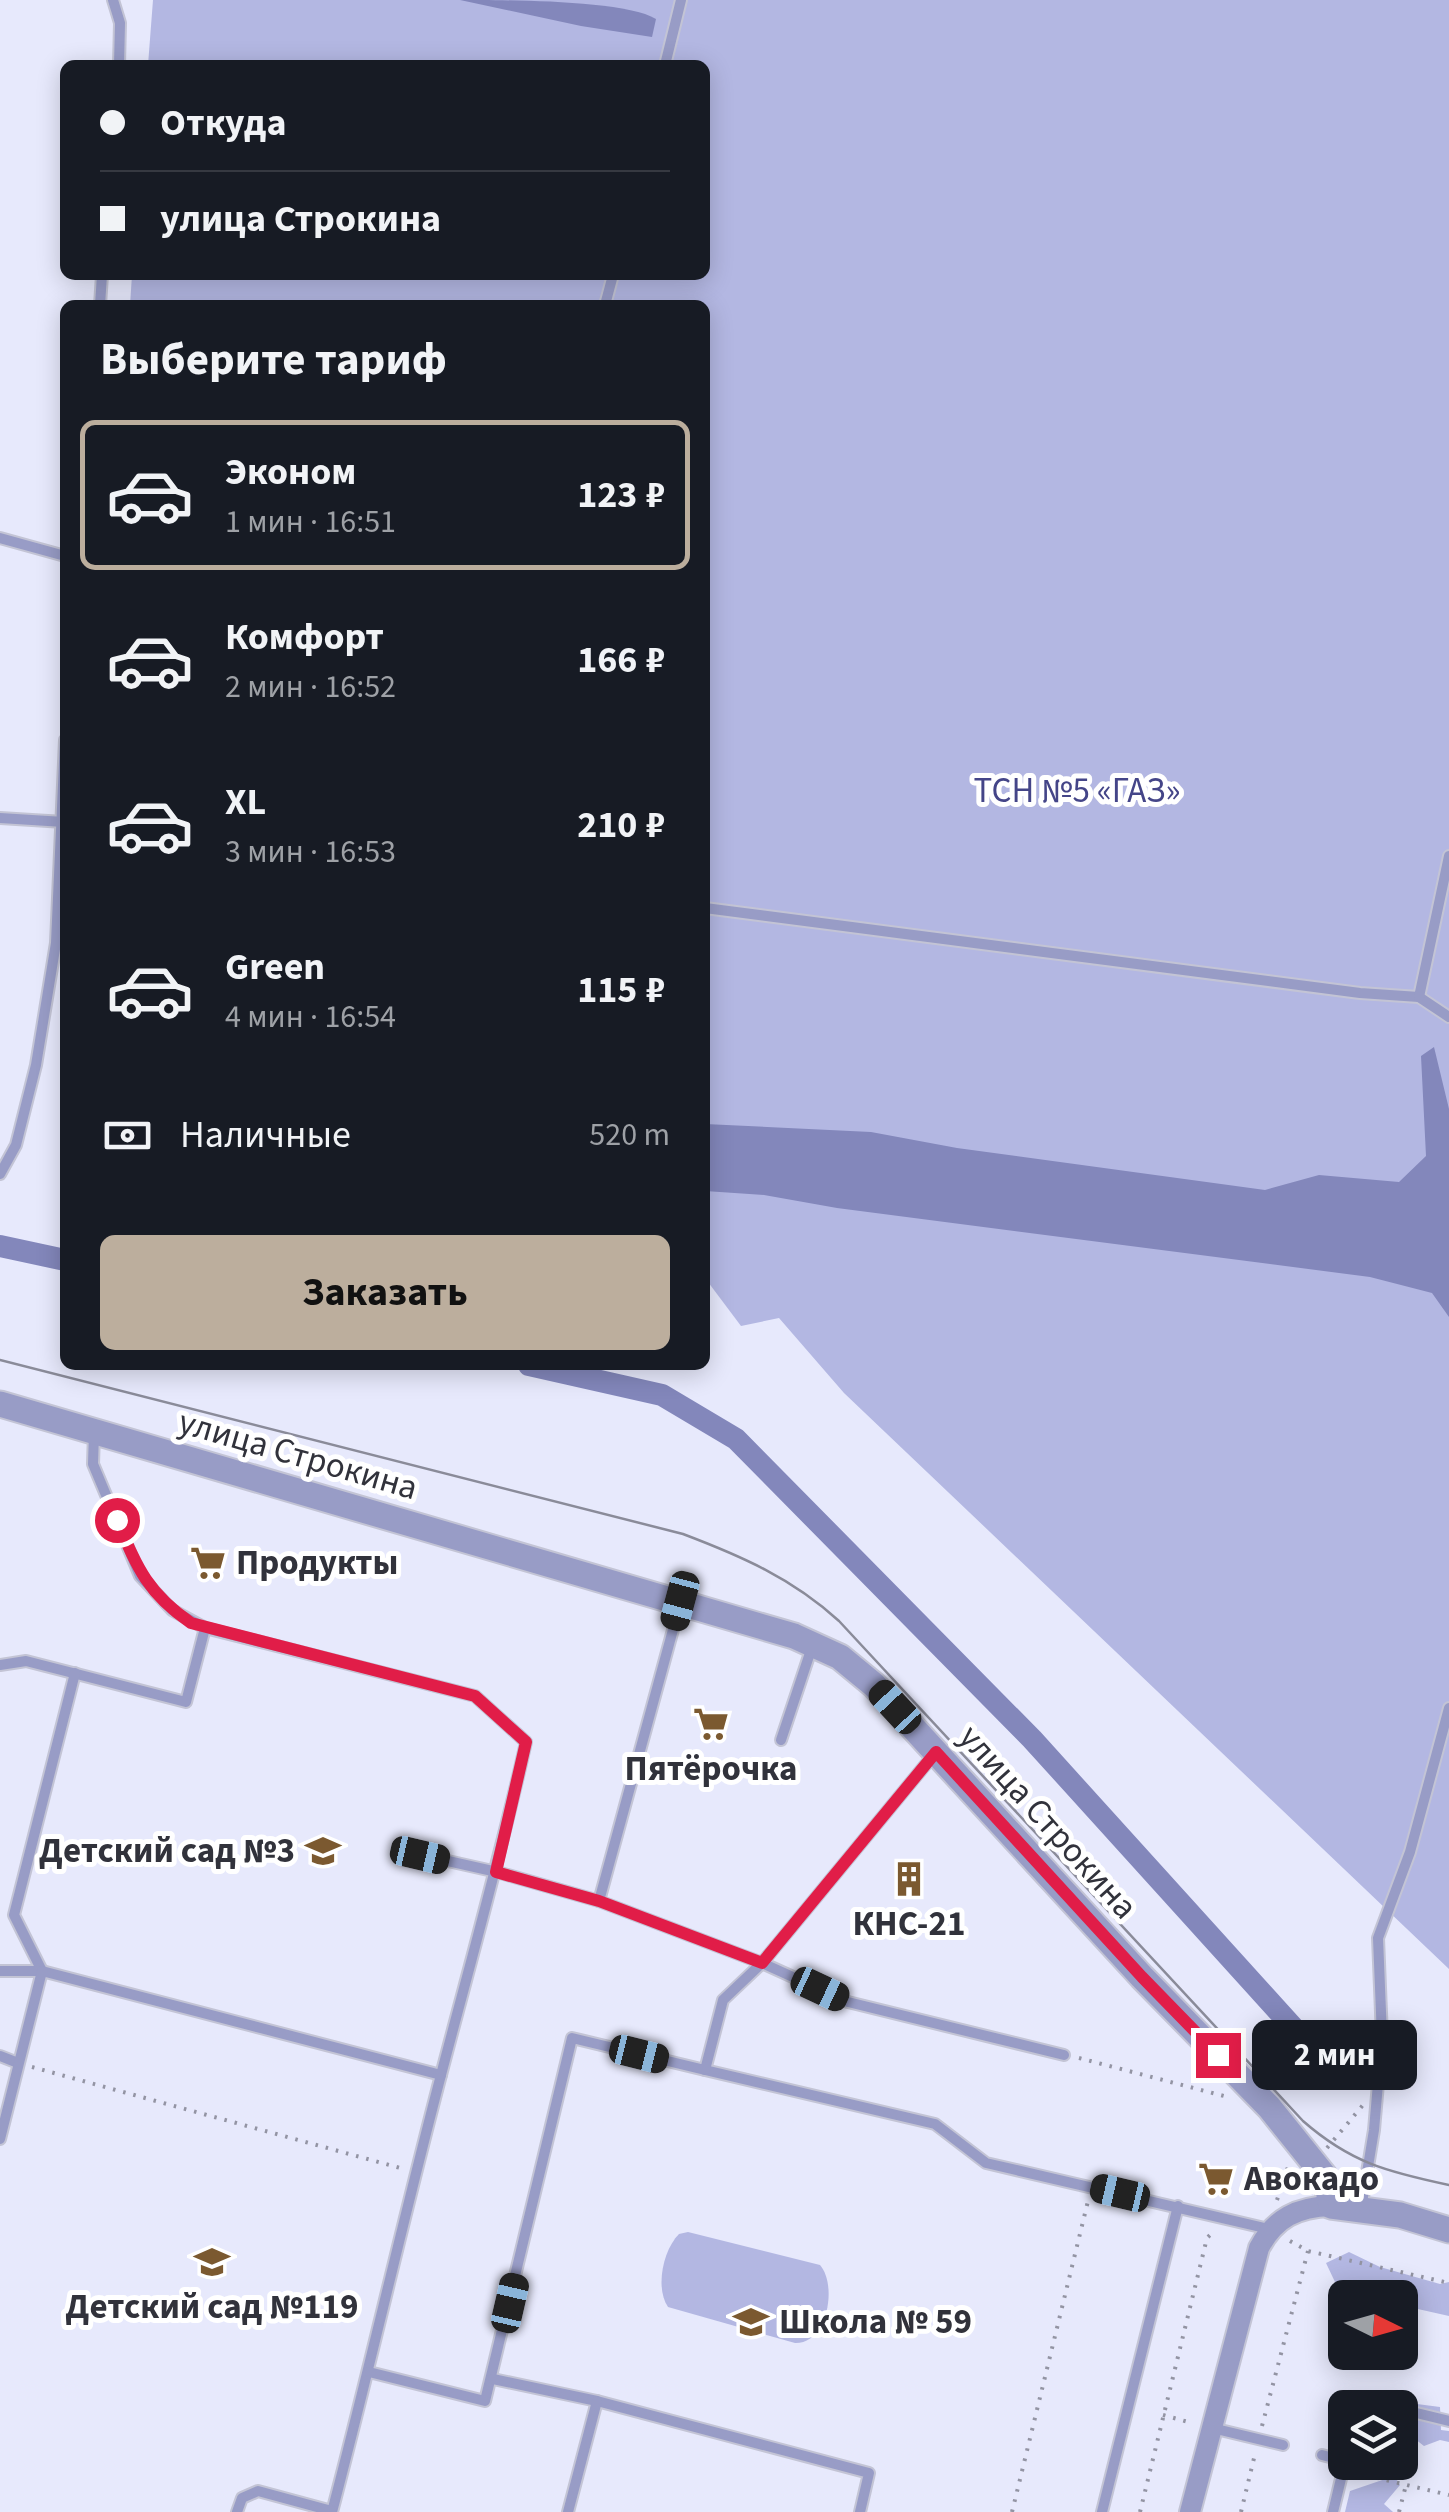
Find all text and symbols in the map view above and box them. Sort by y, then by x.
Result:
text: Откуда [160,96,287,150]
text: улица Строкина [160,192,441,246]
text: Выберите тариф [100,328,447,392]
text: Эконом [225,445,356,499]
icon: car [105,450,195,540]
text: 123 ₽ [577,468,665,522]
text: 1 мин · 16:51 [225,499,396,545]
text: Комфорт [225,610,384,664]
icon: car [105,615,195,705]
text: 166 ₽ [577,633,665,687]
text: 2 мин · 16:52 [225,664,396,710]
park label: ТСН №5 «ГАЗ» [973,766,1181,816]
text: XL [225,775,266,829]
icon: car [105,780,195,870]
text: 210 ₽ [577,798,665,852]
text: 3 мин · 16:53 [225,829,396,875]
text: Green [225,940,325,994]
icon: car [105,945,195,1035]
text: 115 ₽ [577,963,665,1017]
text: 4 мин · 16:54 [225,994,396,1040]
icon: cash [100,1108,155,1163]
text: Наличные [180,1108,351,1162]
text: 520 m [589,1112,670,1158]
button: Заказать [100,1235,670,1350]
street label: улица Строкина [173,1397,423,1513]
route start [95,1498,140,1543]
place label: Продукты [236,1538,398,1588]
supermarket icon: Продукты [189,1544,227,1582]
car [658,1568,702,1634]
car [864,1675,926,1739]
supermarket icon: Пятёрочка [692,1705,730,1743]
street label: улица Строкина [947,1714,1149,1930]
place label: Пятёрочка [625,1744,798,1794]
place label: Детский сад №3 [39,1826,295,1876]
school or university icon: Детский сад №3 [304,1832,342,1870]
car [387,1834,453,1876]
building icon: КНС-21 [890,1860,928,1898]
place label: КНС-21 [853,1899,965,1949]
car [786,1963,854,2015]
callout: 2 мин [1253,2020,1418,2090]
car [606,2032,672,2076]
text: 2 мин [1294,2032,1375,2078]
route end [1196,2033,1241,2078]
place label: Авокадо [1243,2154,1379,2204]
supermarket icon: Авокадо [1197,2160,1235,2198]
car [1087,2172,1153,2214]
school or university icon: Детский сад №119 [193,2243,231,2281]
car [489,2270,531,2336]
north arrow [1328,2280,1418,2370]
map controls [1328,2280,1418,2480]
place label: Детский сад №119 [66,2282,358,2332]
place label: Школа № 59 [779,2297,972,2347]
school or university icon: Школа № 59 [732,2303,770,2341]
button: layers [1328,2390,1418,2480]

